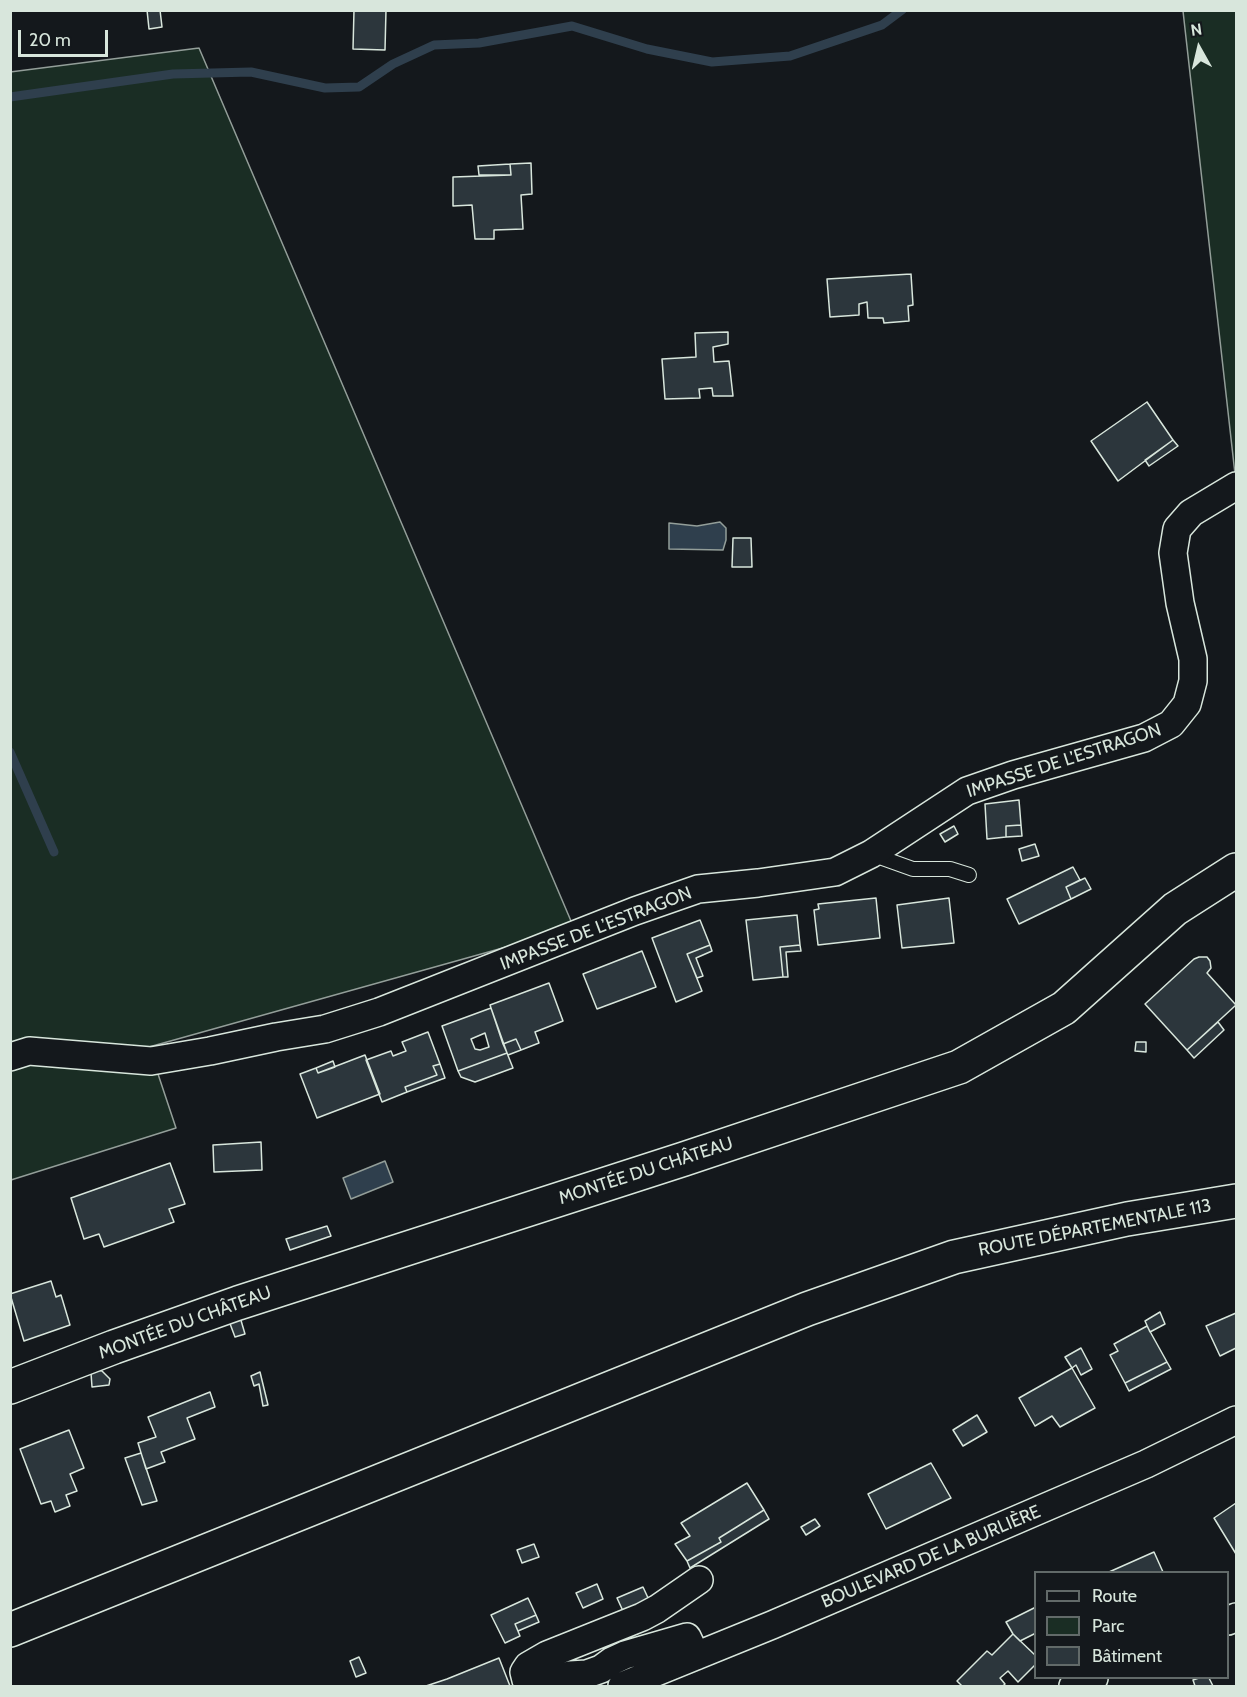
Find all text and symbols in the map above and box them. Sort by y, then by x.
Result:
scale bar [21,18,111,56]
north arrow [1169,18,1229,78]
text: N [1190,19,1203,40]
text: 20 m [29,29,71,51]
street label: IMPASSE DE L’ESTRAGON [964,719,1164,803]
street label: IMPASSE DE L’ESTRAGON [497,883,695,975]
street label: MONTÉE DU CHÂTEAU [556,1133,736,1209]
street label: ROUTE DÉPARTEMENTALE 113 [977,1195,1213,1261]
street label: MONTÉE DU CHÂTEAU [96,1282,274,1364]
street label: BOULEVARD DE LA BURLIÈRE [818,1501,1044,1613]
legend [1034,1571,1229,1679]
text: Route [1092,1585,1137,1607]
text: Parc [1092,1615,1124,1637]
text: Bâtiment [1092,1645,1162,1667]

